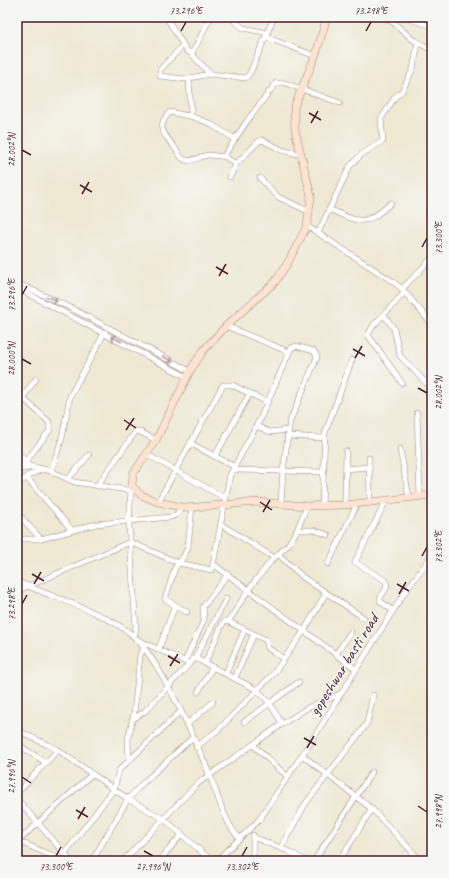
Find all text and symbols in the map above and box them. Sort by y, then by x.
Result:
text: 73.296°E [170,4,204,17]
text: 73.298°E [355,4,389,17]
text: 28.002°N [5,131,18,167]
text: 73.300°E [432,220,445,254]
text: 73.296°E [5,277,18,311]
one-way arrow [46,296,58,303]
one-way arrow [110,334,122,342]
text: 28.000°N [5,340,18,376]
one-way arrow [162,356,174,363]
text: 28.002°N [432,374,445,410]
text: 73.302°E [432,529,445,563]
text: 73.298°E [5,586,18,620]
street label: gopeshwar basti road [305,608,385,719]
text: 27.996°N [5,758,18,794]
text: 27.998°N [432,793,445,829]
text: 73.300°E [40,860,74,873]
text: 27.996°N [136,860,172,873]
text: 73.302°E [226,860,260,873]

